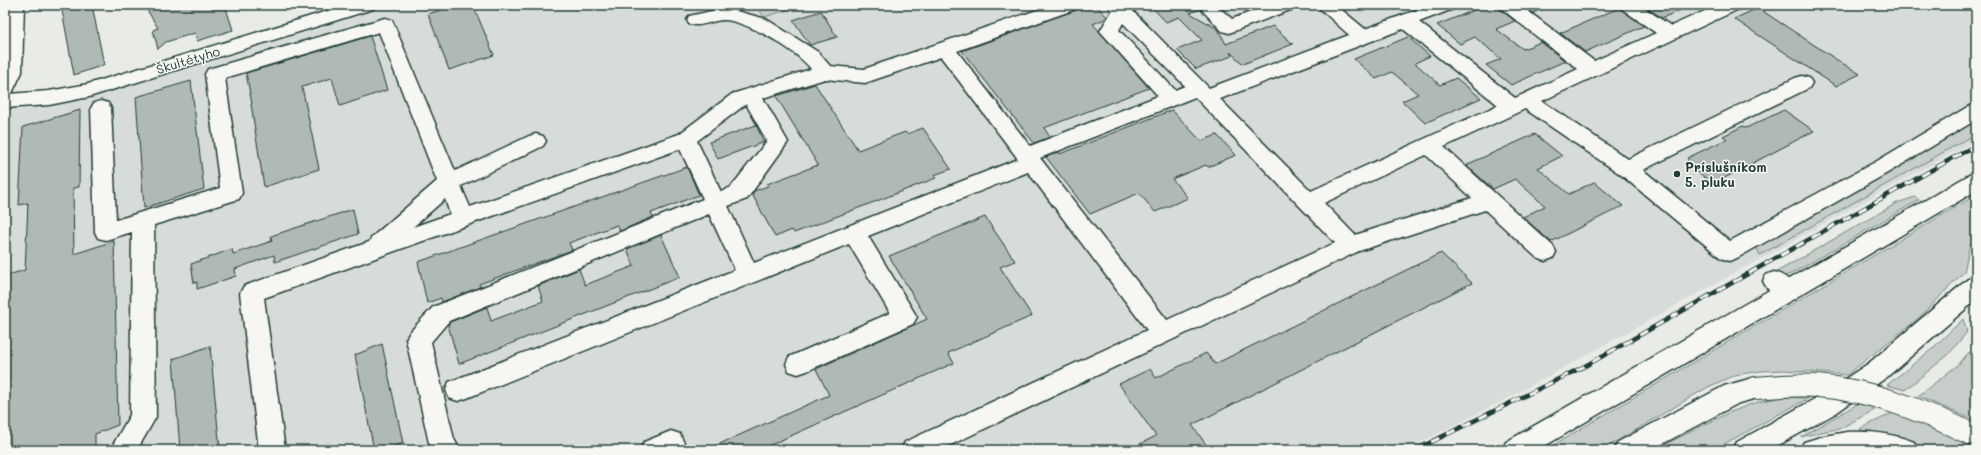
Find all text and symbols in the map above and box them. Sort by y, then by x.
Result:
street label: Škultétyho [154,42,222,77]
place label: Príslušníkom 5. pluku [1685,158,1767,190]
marker: Príslušníkom 5. pluku [1672,169,1682,179]

